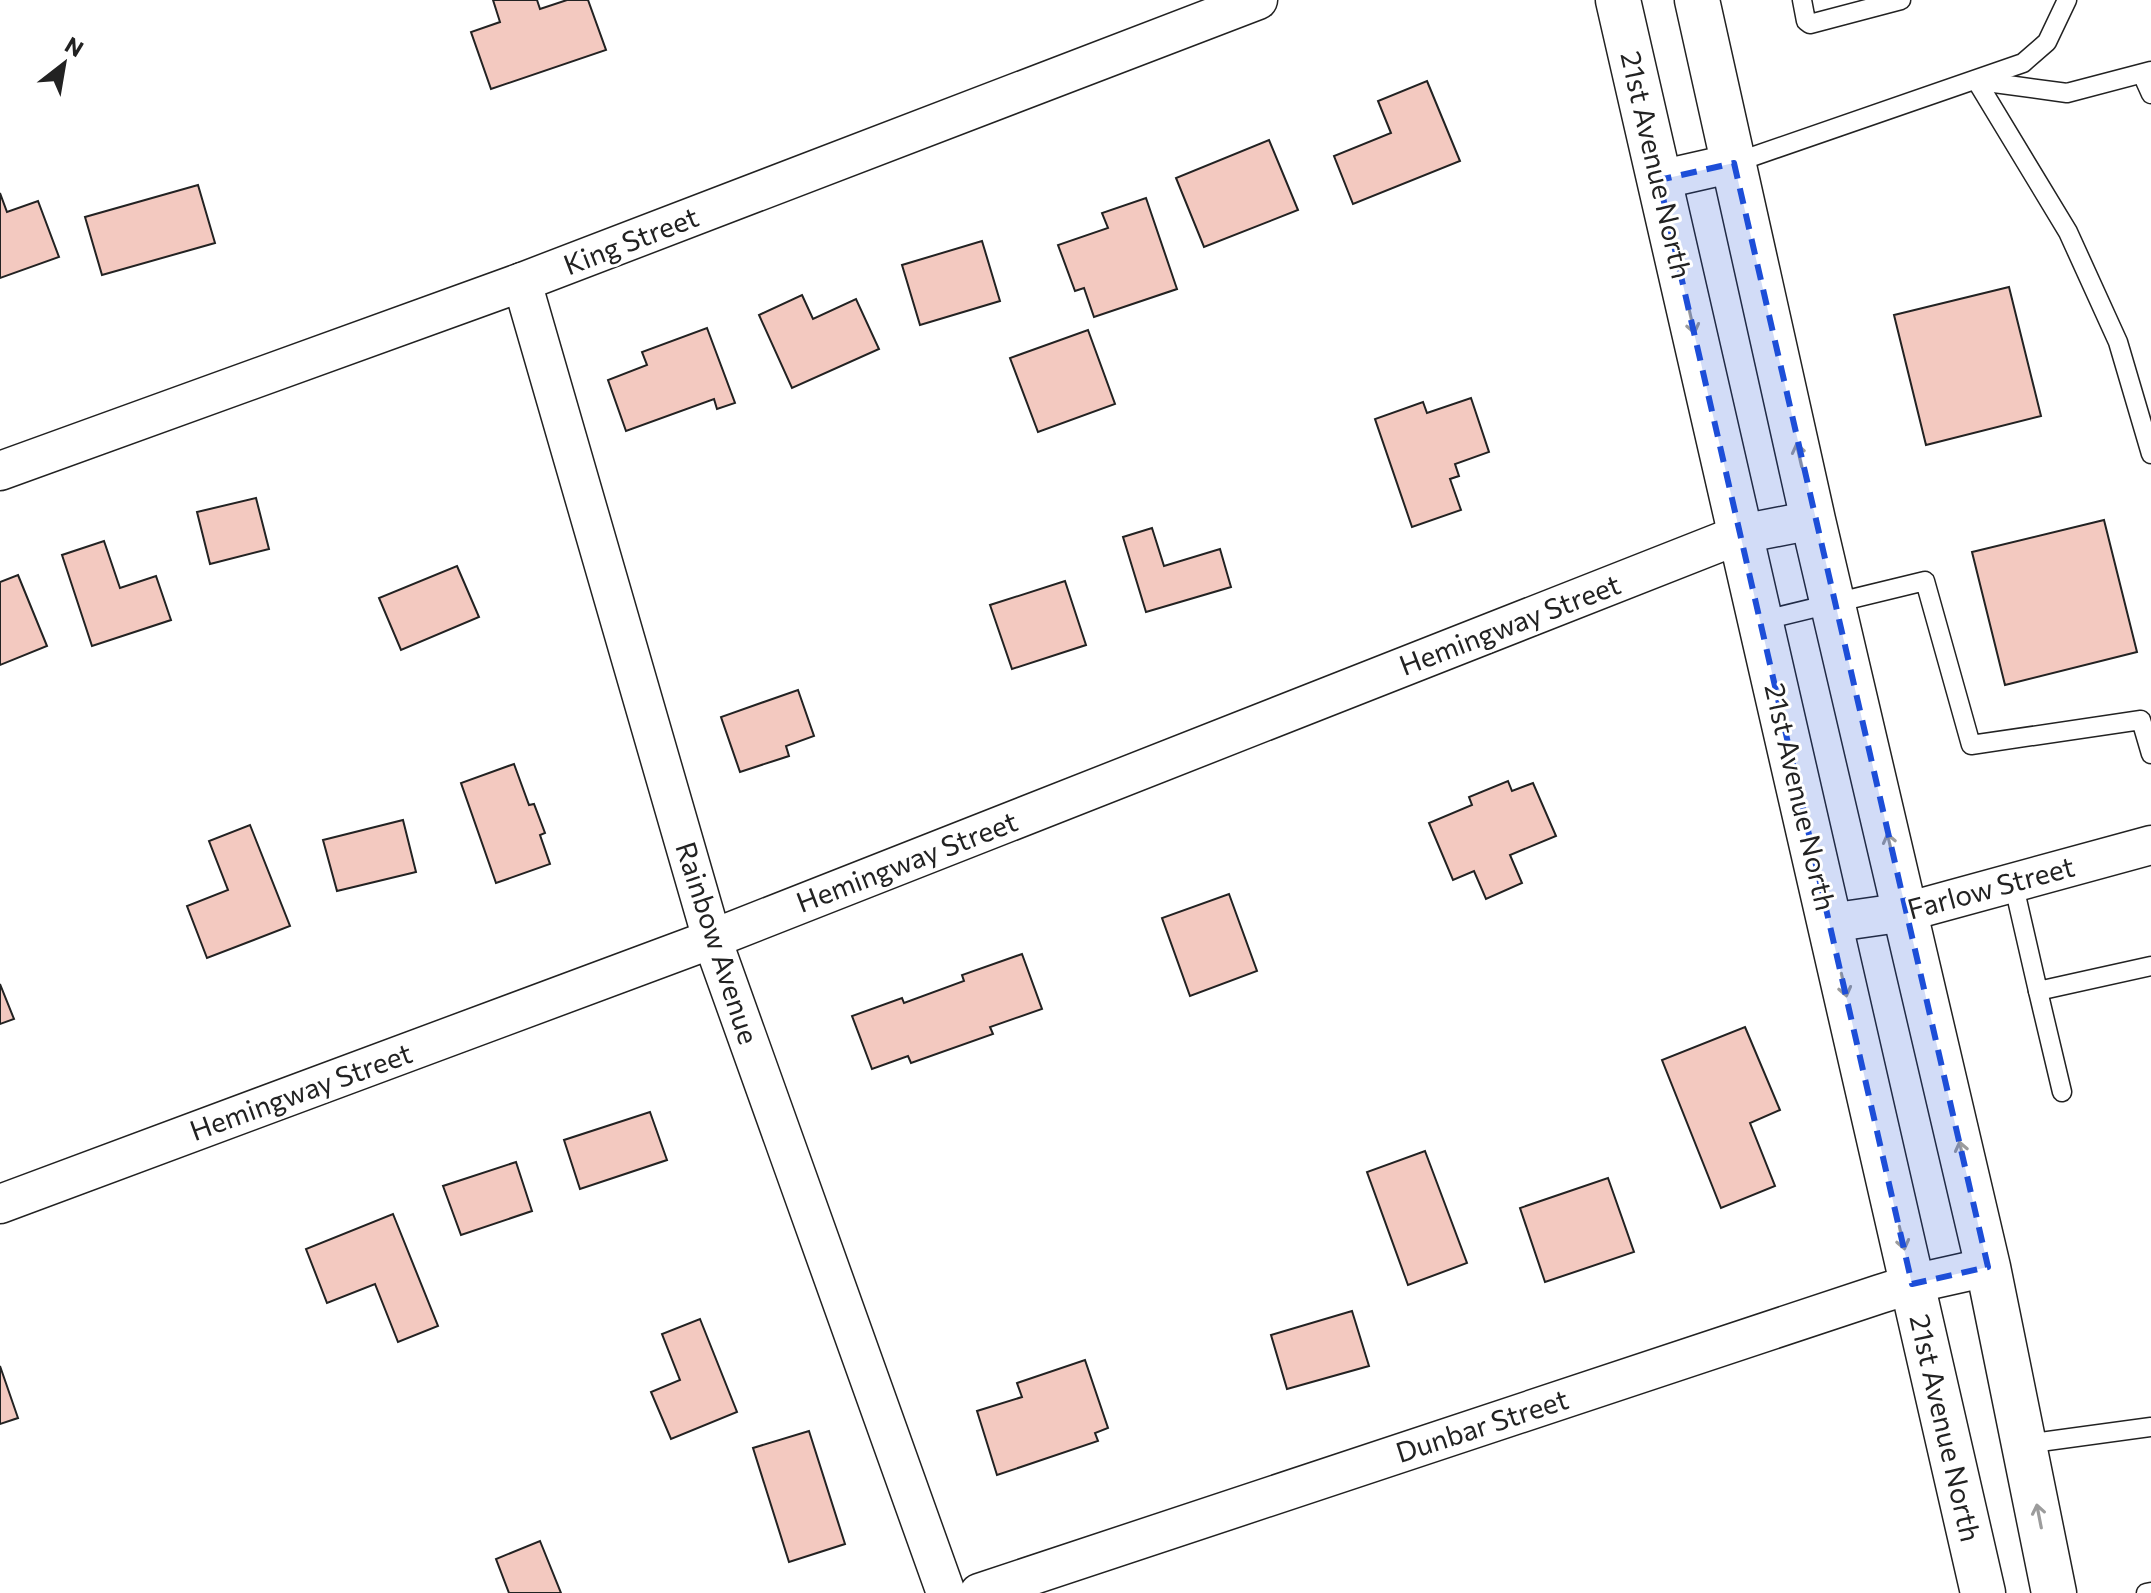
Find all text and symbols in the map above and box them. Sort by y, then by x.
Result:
north arrow [24,24,104,104]
text: N [61,31,89,62]
street label: 21st Avenue North [1614,48,1700,282]
street label: King Street [558,199,703,281]
one-way arrow [1685,308,1700,334]
one-way arrow [1791,443,1806,469]
street label: Hemingway Street [1394,566,1625,682]
street label: 21st Avenue North [1758,680,1844,914]
street label: Hemingway Street [791,803,1022,919]
one-way arrow [1882,833,1897,858]
street label: Rainbow Avenue [669,837,767,1048]
street label: Farlow Street [1903,848,2078,926]
one-way arrow [1837,971,1852,997]
street label: Hemingway Street [185,1035,416,1147]
one-way arrow [1954,1140,1969,1166]
one-way arrow [1895,1225,1910,1250]
street label: 21st Avenue North [1903,1311,1989,1545]
street label: Dunbar Street [1391,1381,1572,1469]
one-way arrow [2031,1504,2046,1530]

